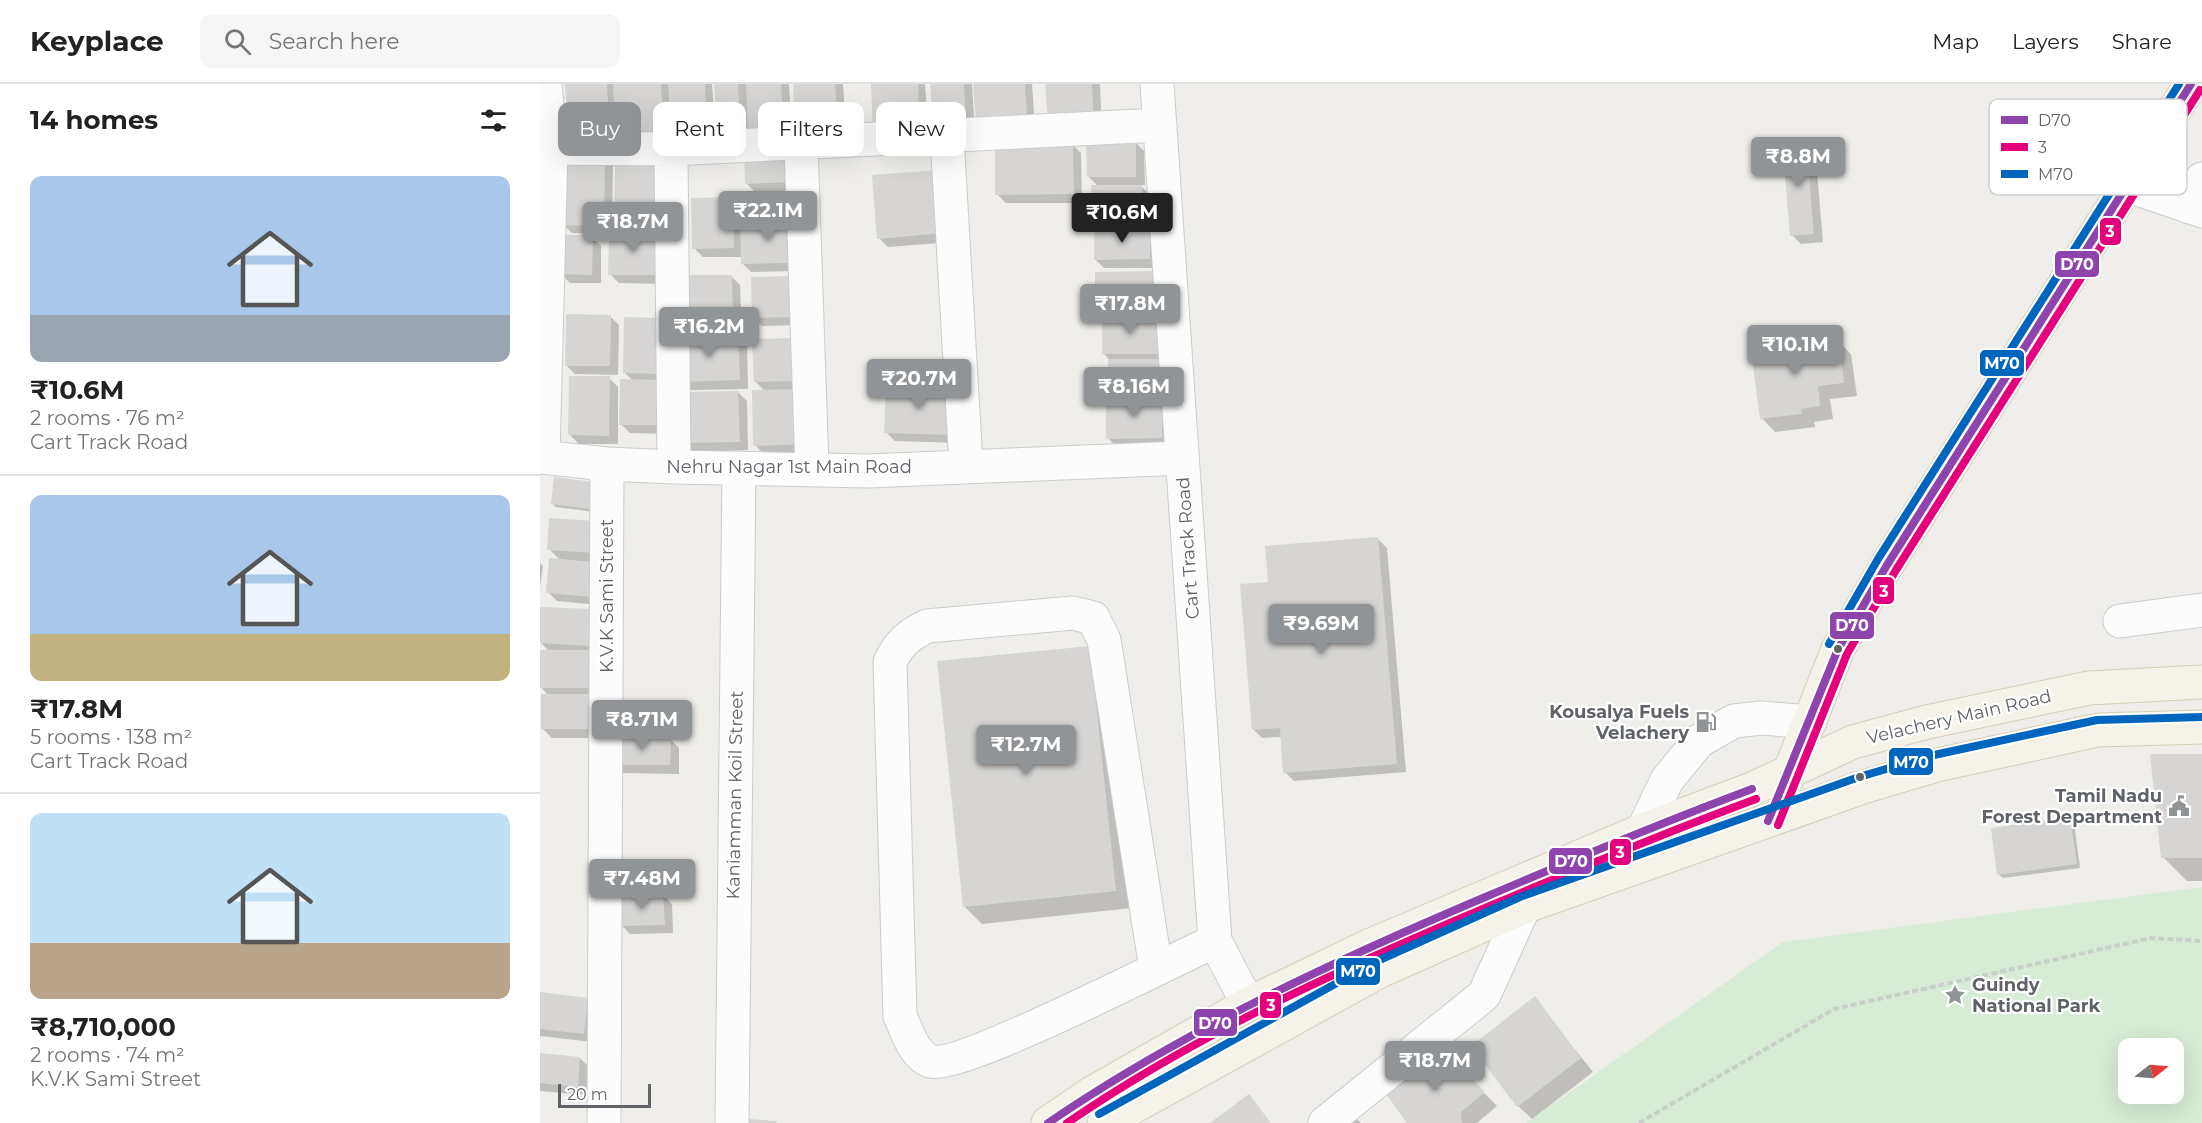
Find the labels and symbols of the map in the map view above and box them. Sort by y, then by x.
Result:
legend [1989,99,2187,195]
text: D70 [2038,111,2071,130]
pin: ₹8.8M [1756,137,1840,188]
text: 3 [2038,138,2047,157]
text: M70 [2038,165,2073,184]
pin: ₹22.1M [719,191,817,242]
pin: ₹10.6M [1073,193,1171,244]
pin: ₹18.7M [584,202,682,253]
line badge: 3 [2099,217,2122,246]
text: 3 [2104,222,2115,241]
line badge: D70 [2054,250,2100,278]
text: D70 [2060,255,2094,274]
pin: ₹17.8M [1081,284,1179,335]
pin: ₹16.2M [660,307,758,358]
pin: ₹10.1M [1746,325,1844,376]
line badge: M70 [1979,349,2025,377]
text: M70 [1984,354,2020,373]
pin: ₹20.7M [870,359,968,410]
pin: ₹8.16M [1085,367,1183,418]
street label: Nehru Nagar 1st Main Road [666,456,912,478]
street label: Cart Track Road [1172,476,1204,620]
street label: K.V.K Sami Street [596,519,618,673]
line badge: 3 [1872,576,1895,605]
text: 3 [1878,582,1889,601]
pin: ₹9.69M [1272,604,1370,655]
line badge: D70 [1829,611,1875,640]
text: D70 [1835,616,1869,635]
unlabelled marker [1832,643,1844,655]
street label: Velachery Main Road [1864,685,2054,749]
street label: Kaniamman Koil Street [722,690,748,900]
pin: ₹8.71M [593,700,691,751]
place label: Kousalya Fuels Velachery [1549,701,1689,744]
fuel station icon: Kousalya Fuels Velachery [1694,710,1718,734]
pin: ₹12.7M [977,725,1075,776]
line badge: M70 [1888,747,1934,776]
text: M70 [1893,753,1929,772]
unlabelled marker [1854,771,1866,783]
place label: Tamil Nadu Forest Department [1981,785,2162,828]
public building icon: Tamil Nadu Forest Department [2167,794,2191,818]
line badge: 3 [1609,838,1632,866]
text: 3 [1614,843,1625,862]
line badge: D70 [1548,847,1593,875]
text: D70 [1554,852,1588,871]
pin: ₹7.48M [593,859,691,910]
line badge: M70 [1335,957,1381,986]
text: M70 [1340,962,1376,981]
place label: Guindy National Park [1972,974,2100,1017]
place icon: Guindy National Park [1943,983,1967,1007]
line badge: 3 [1259,991,1282,1019]
text: 3 [1265,996,1276,1015]
line badge: D70 [1193,1008,1238,1037]
text: D70 [1198,1014,1232,1033]
north arrow [2118,1038,2184,1104]
pin: ₹18.7M [1386,1041,1484,1092]
scale bar [558,1081,651,1108]

